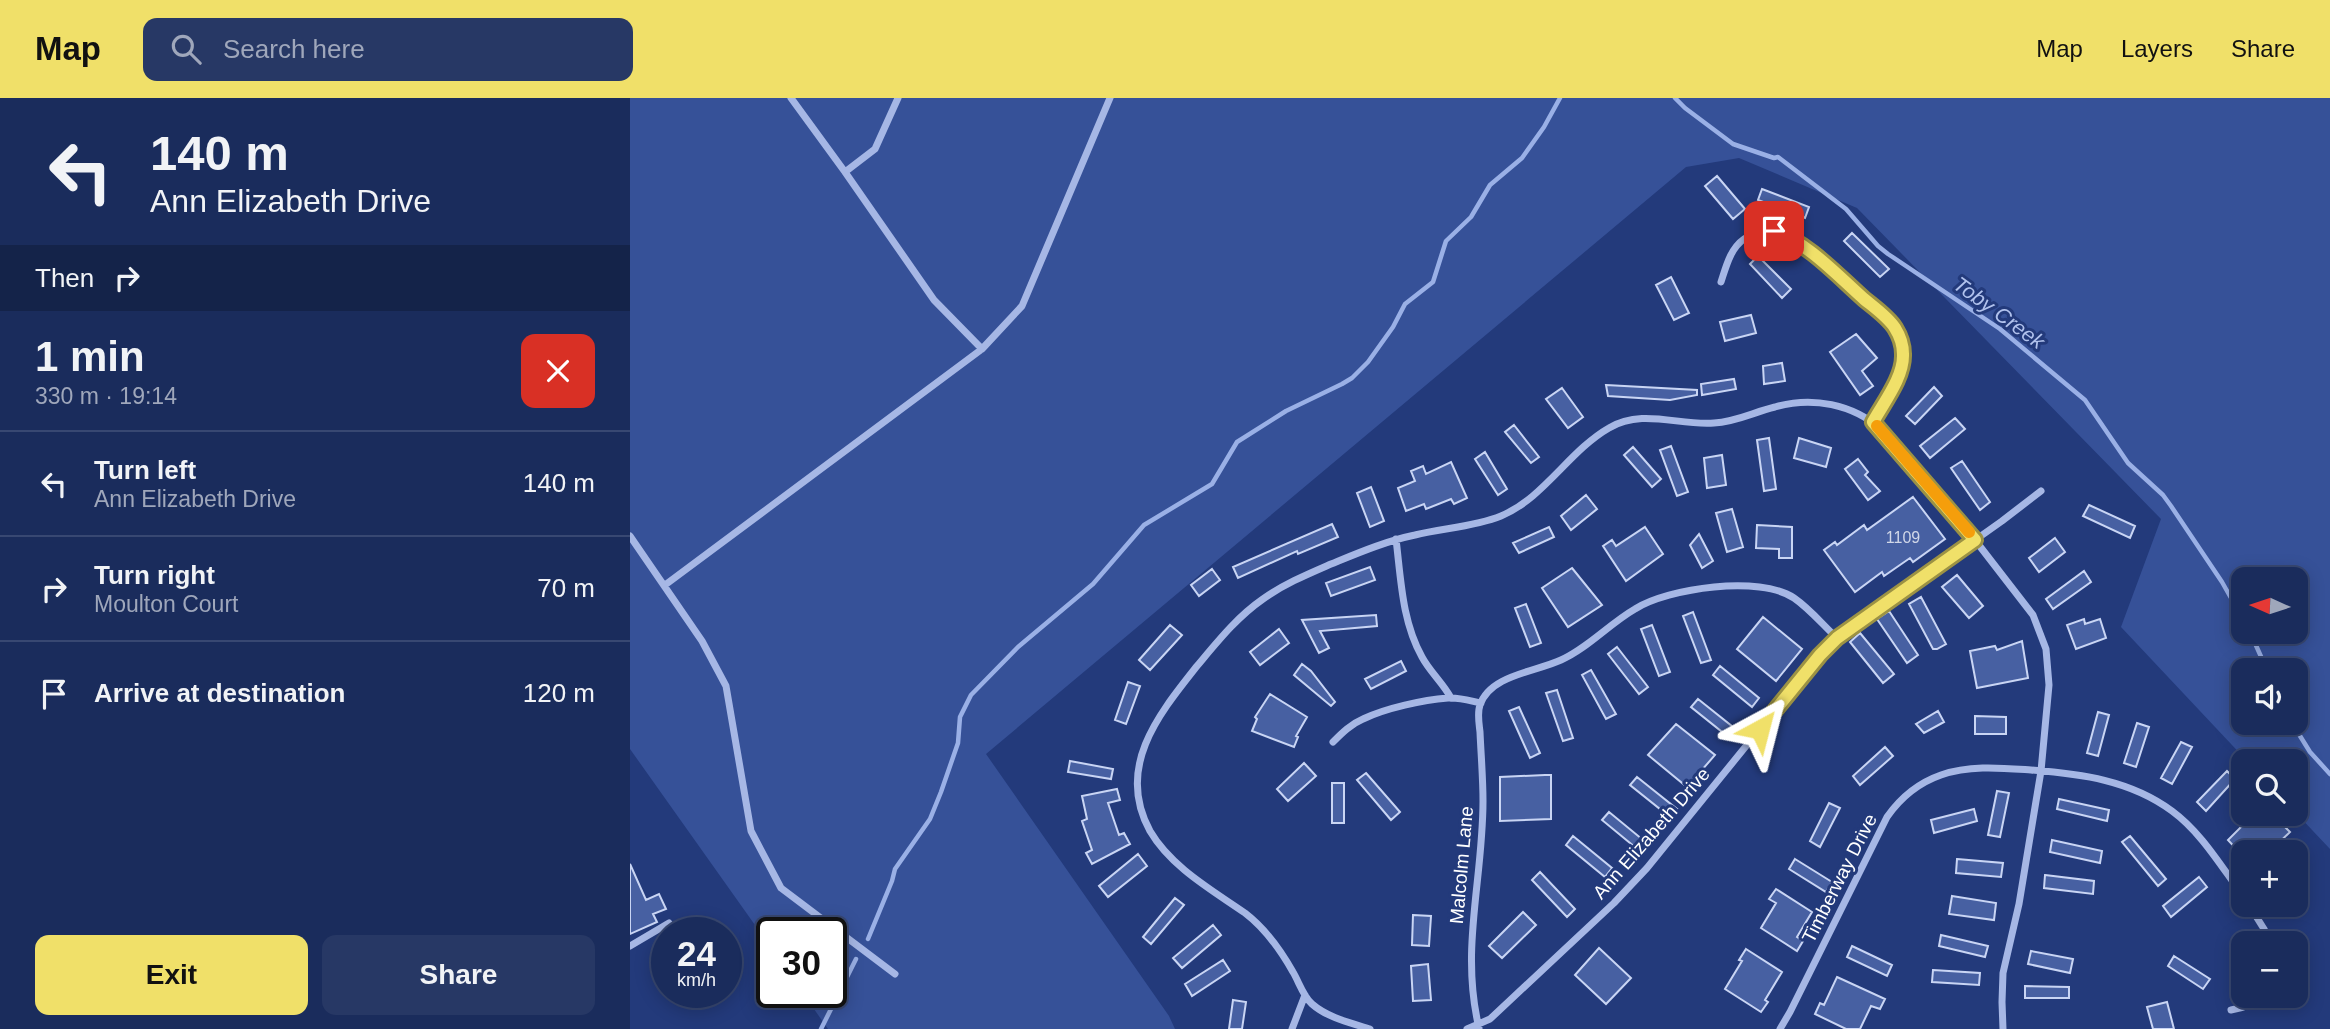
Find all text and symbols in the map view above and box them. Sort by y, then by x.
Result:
search box [143,18,633,81]
text: Map [35,30,101,67]
icon: search [167,30,205,68]
text: Search here [223,34,365,64]
text: Map [2036,35,2083,62]
text: Layers [2121,35,2193,62]
text: Share [2231,35,2295,62]
icon: left [35,126,126,217]
text: 140 m [150,126,289,180]
text: Ann Elizabeth Drive [150,183,431,219]
pin [1744,201,1804,261]
icon: arrive [1755,212,1793,250]
icon: right [108,259,146,297]
text: Then [35,263,94,293]
water label: Toby Creek [1949,272,2050,354]
text: 1 min [35,333,145,380]
button: close [521,334,595,408]
text: 330 m · 19:14 [35,383,177,409]
text: Turn left [94,455,196,485]
icon: left [35,465,73,503]
text: 140 m [523,468,595,498]
text: Ann Elizabeth Drive [94,486,296,512]
house number: 1109 [1886,529,1920,546]
text: Turn right [94,560,215,590]
north arrow [2231,567,2308,644]
map controls [2231,567,2308,1008]
icon: right [35,570,73,608]
text: 70 m [537,573,595,603]
text: Moulton Court [94,591,238,617]
button: sound [2231,658,2308,735]
icon: arrive [35,675,73,713]
text: Arrive at destination [94,678,345,708]
text: 120 m [523,678,595,708]
position arrow [1723,692,1797,766]
button: search [2231,749,2308,826]
street label: Ann Elizabeth Drive [1589,763,1714,903]
street label: Malcolm Lane [1446,805,1477,925]
street label: Timberway Drive [1798,810,1881,946]
button: + [2231,840,2308,917]
speed limit sign: 30 [756,917,847,1008]
button: − [2231,931,2308,1008]
text: 24 [677,934,716,973]
button: Exit [35,935,308,1015]
button: Share [322,935,595,1015]
text: km/h [677,970,716,990]

